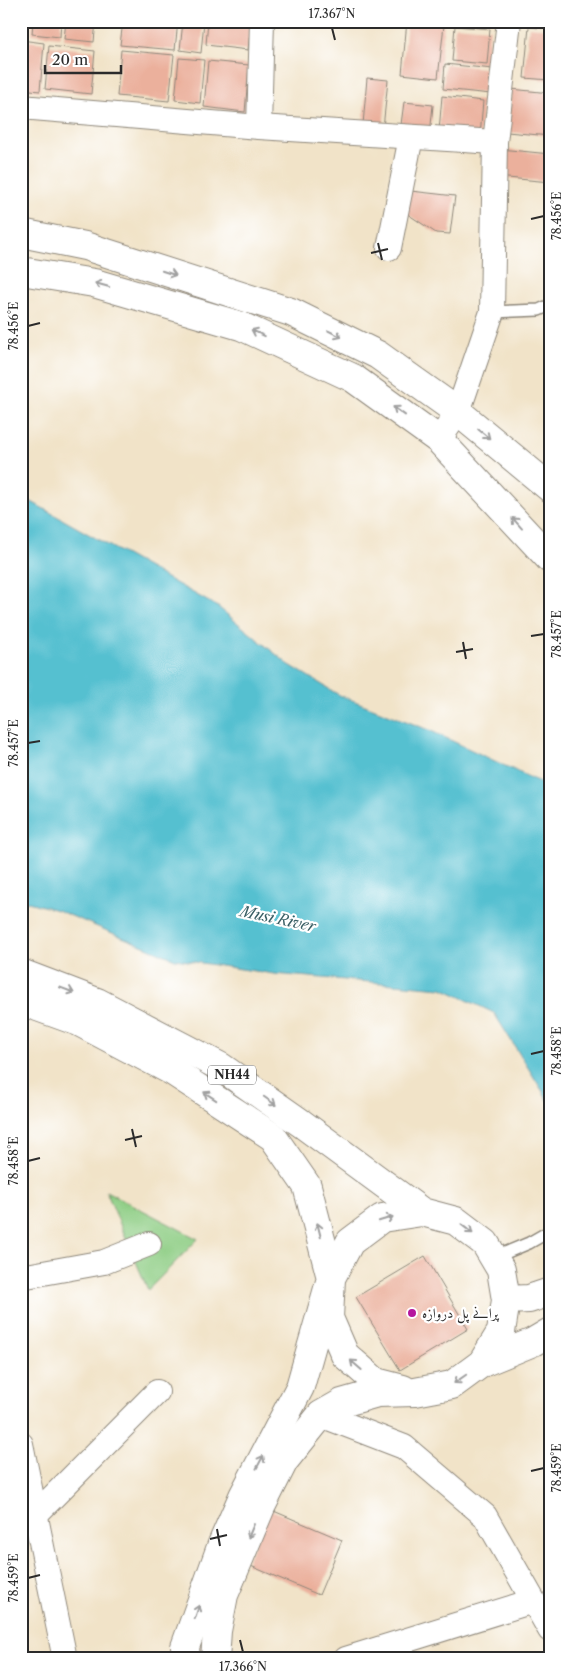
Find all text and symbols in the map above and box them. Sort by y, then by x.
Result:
text: 17.367°N [309,6,355,21]
scale bar [45,42,121,74]
text: 20 m [52,50,88,69]
text: 78.456°E [549,192,564,240]
one-way arrow [161,269,177,278]
one-way arrow [95,280,111,290]
text: 78.456°E [6,302,21,350]
one-way arrow [250,328,265,338]
one-way arrow [327,330,342,339]
one-way arrow [393,406,406,417]
one-way arrow [477,428,490,439]
one-way arrow [511,516,523,529]
text: 78.457°E [549,610,564,658]
text: 78.457°E [6,719,21,767]
water label: Musi River [237,901,318,936]
one-way arrow [59,986,74,996]
text: 78.458°E [549,1026,564,1076]
road number: NH44 [208,1066,256,1084]
one-way arrow [204,1091,218,1101]
one-way arrow [263,1096,277,1107]
text: 78.458°E [6,1136,21,1186]
one-way arrow [378,1213,394,1223]
one-way arrow [313,1223,323,1239]
one-way arrow [460,1224,473,1235]
place label: پرانے پل دروازہ [422,1304,500,1324]
marker: پرانے پل دروازہ [406,1307,418,1319]
one-way arrow [350,1359,363,1371]
one-way arrow [453,1374,467,1384]
text: 78.459°E [549,1444,564,1492]
one-way arrow [255,1455,265,1470]
one-way arrow [245,1523,255,1538]
text: 78.459°E [6,1554,21,1602]
one-way arrow [193,1604,203,1620]
text: 17.366°N [219,1659,267,1674]

